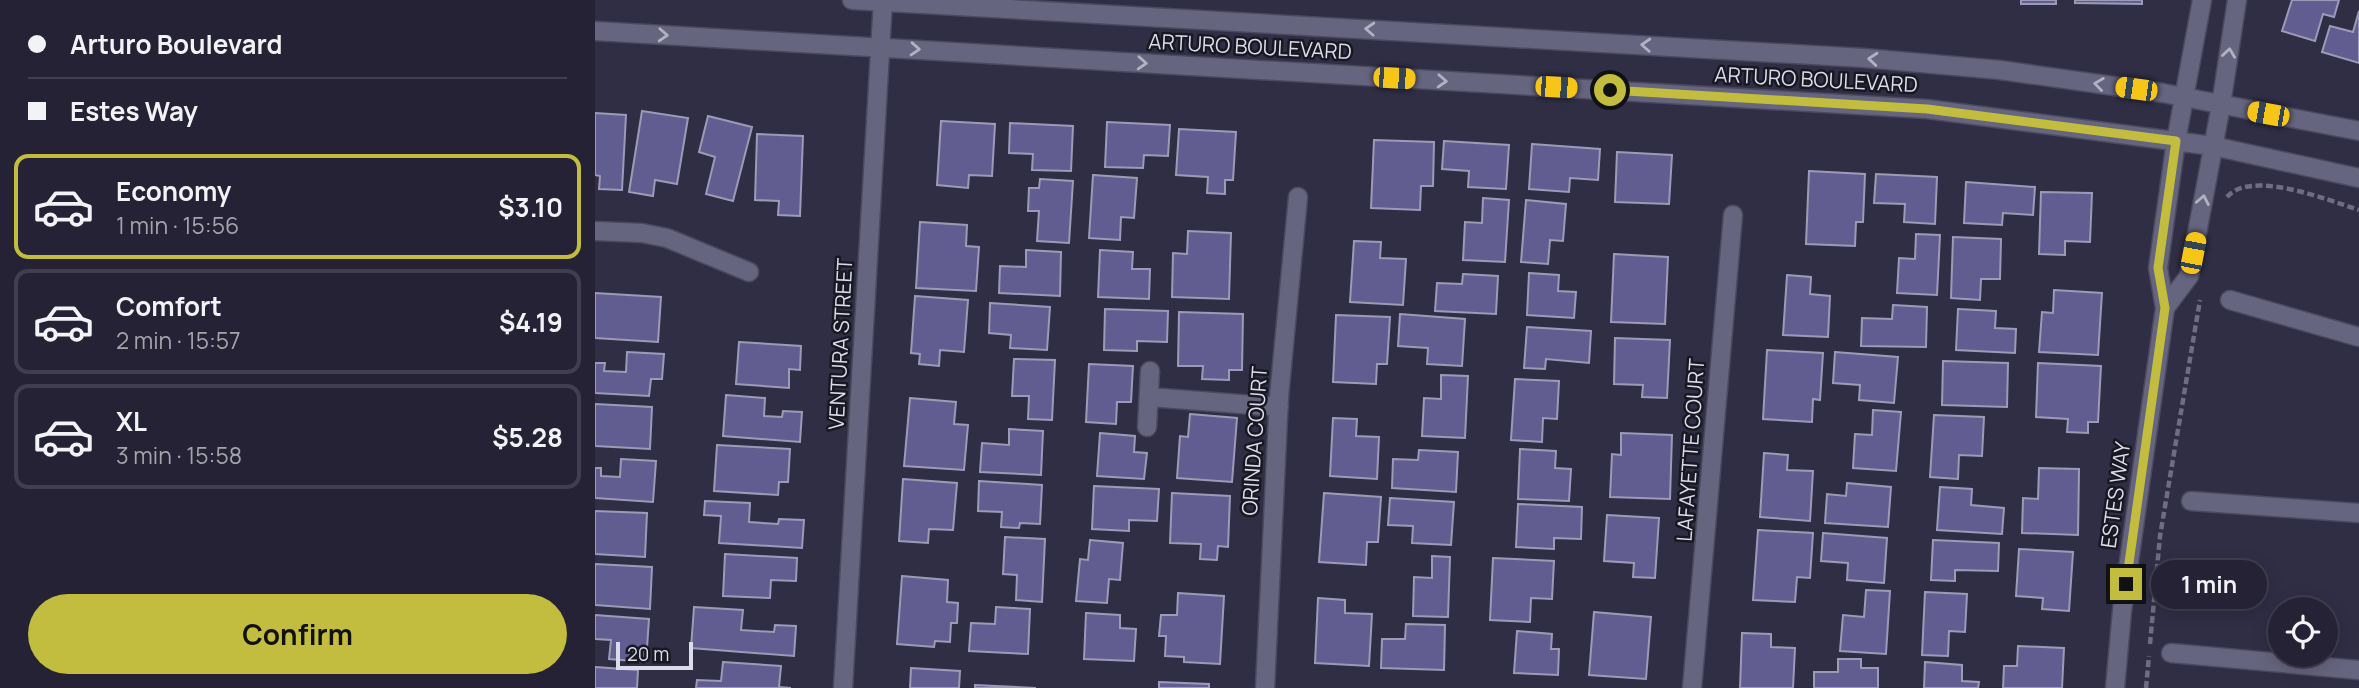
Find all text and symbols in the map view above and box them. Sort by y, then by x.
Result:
one-way arrow [1364,22,1375,37]
text: Arturo Boulevard [70,26,283,62]
one-way arrow [658,27,669,42]
street label: ARTURO BOULEVARD [1148,27,1353,65]
one-way arrow [1640,38,1651,53]
one-way arrow [909,41,920,56]
one-way arrow [2221,47,2236,59]
one-way arrow [1867,52,1878,67]
one-way arrow [1137,55,1148,70]
street label: ARTURO BOULEVARD [1714,60,1919,98]
car [1373,66,1416,90]
one-way arrow [1437,73,1448,88]
route start [1594,74,1626,106]
car [1535,75,1578,99]
one-way arrow [2093,76,2105,91]
car [2114,76,2159,102]
text: Estes Way [70,93,198,129]
car [2246,100,2291,128]
text: Economy [116,173,231,209]
icon: car [32,175,95,238]
text: $3.10 [498,189,563,225]
one-way arrow [2195,194,2210,206]
text: 1 min · 15:56 [116,209,239,241]
car [2179,230,2208,276]
street label: VENTURA STREET [822,257,859,431]
text: Comfort [116,288,222,324]
icon: car [32,290,95,353]
text: $4.19 [499,304,563,340]
text: 2 min · 15:57 [116,324,241,356]
street label: LAFAYETTE COURT [1670,357,1710,542]
street label: ORINDA COURT [1235,365,1273,517]
text: XL [116,403,147,439]
icon: car [32,405,95,468]
text: $5.28 [492,419,563,455]
text: 3 min · 15:58 [116,439,242,471]
street label: ESTES WAY [2094,439,2136,550]
callout: 1 min [2151,560,2266,608]
route end [2110,568,2142,600]
text: 1 min [2181,568,2237,600]
button: Confirm [28,594,567,674]
map controls [2268,597,2338,667]
button: locate [2268,597,2338,667]
scale bar [616,639,693,671]
text: 20 m [627,641,669,667]

